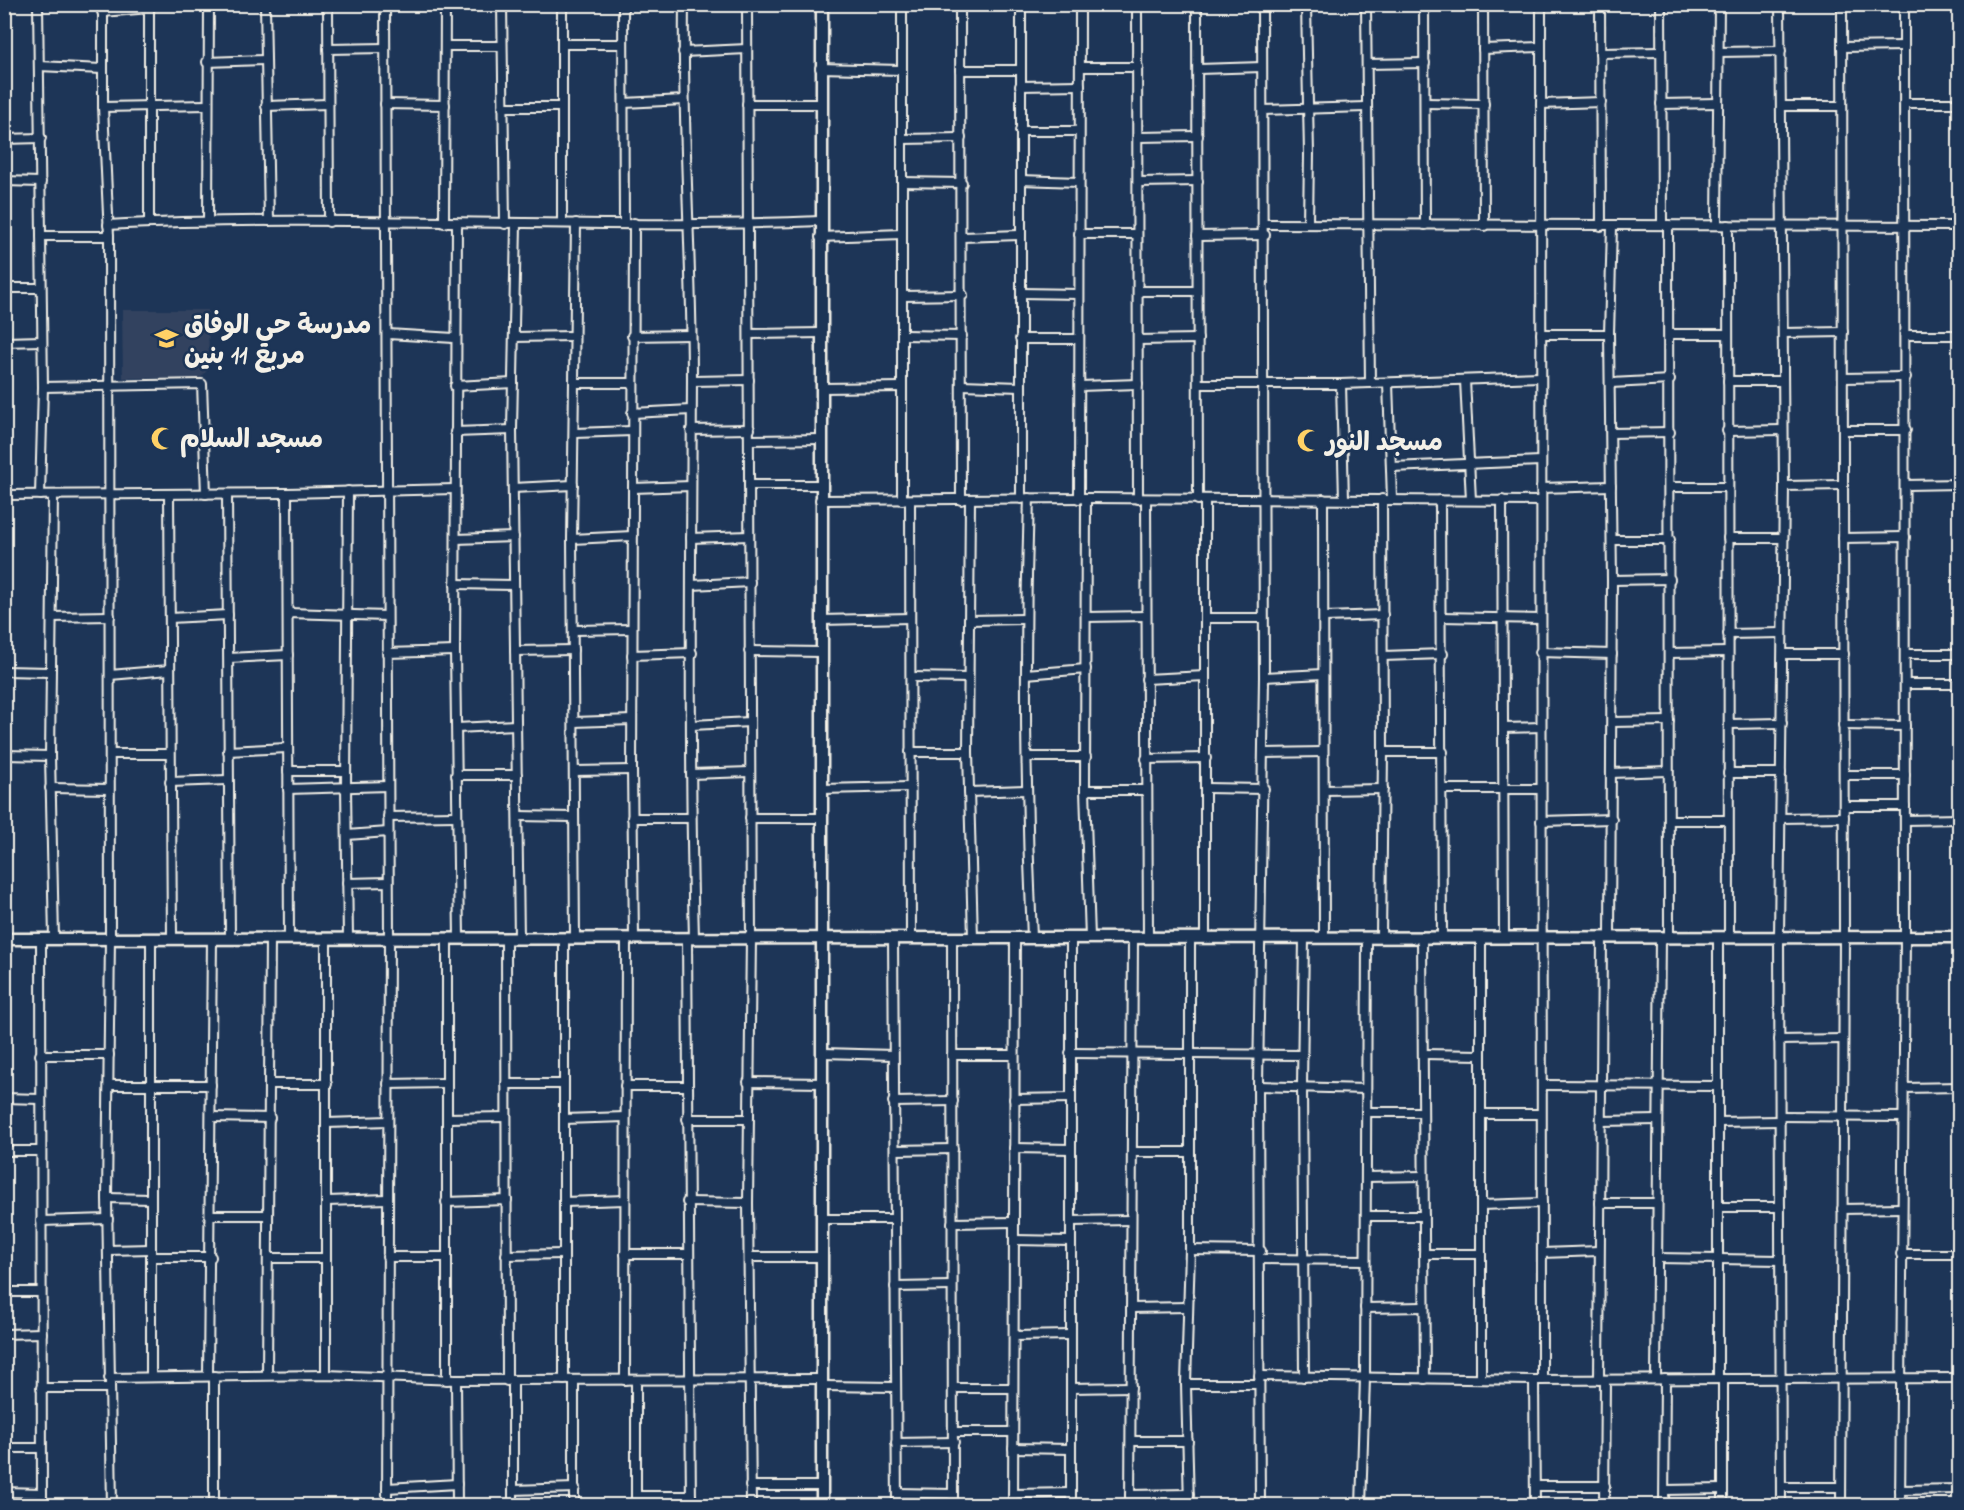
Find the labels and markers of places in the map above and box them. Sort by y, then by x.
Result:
place label: مدرسة حي الوفاق مربع 11 بنين [184,308,371,376]
school or university icon: مدرسة حي الوفاق مربع 11 بنين [153,326,179,352]
place label: مسجد السلام [180,422,323,460]
mosque icon: مسجد السلام [149,425,175,451]
place label: مسجد النور [1324,425,1443,463]
mosque icon: مسجد النور [1295,428,1321,454]

